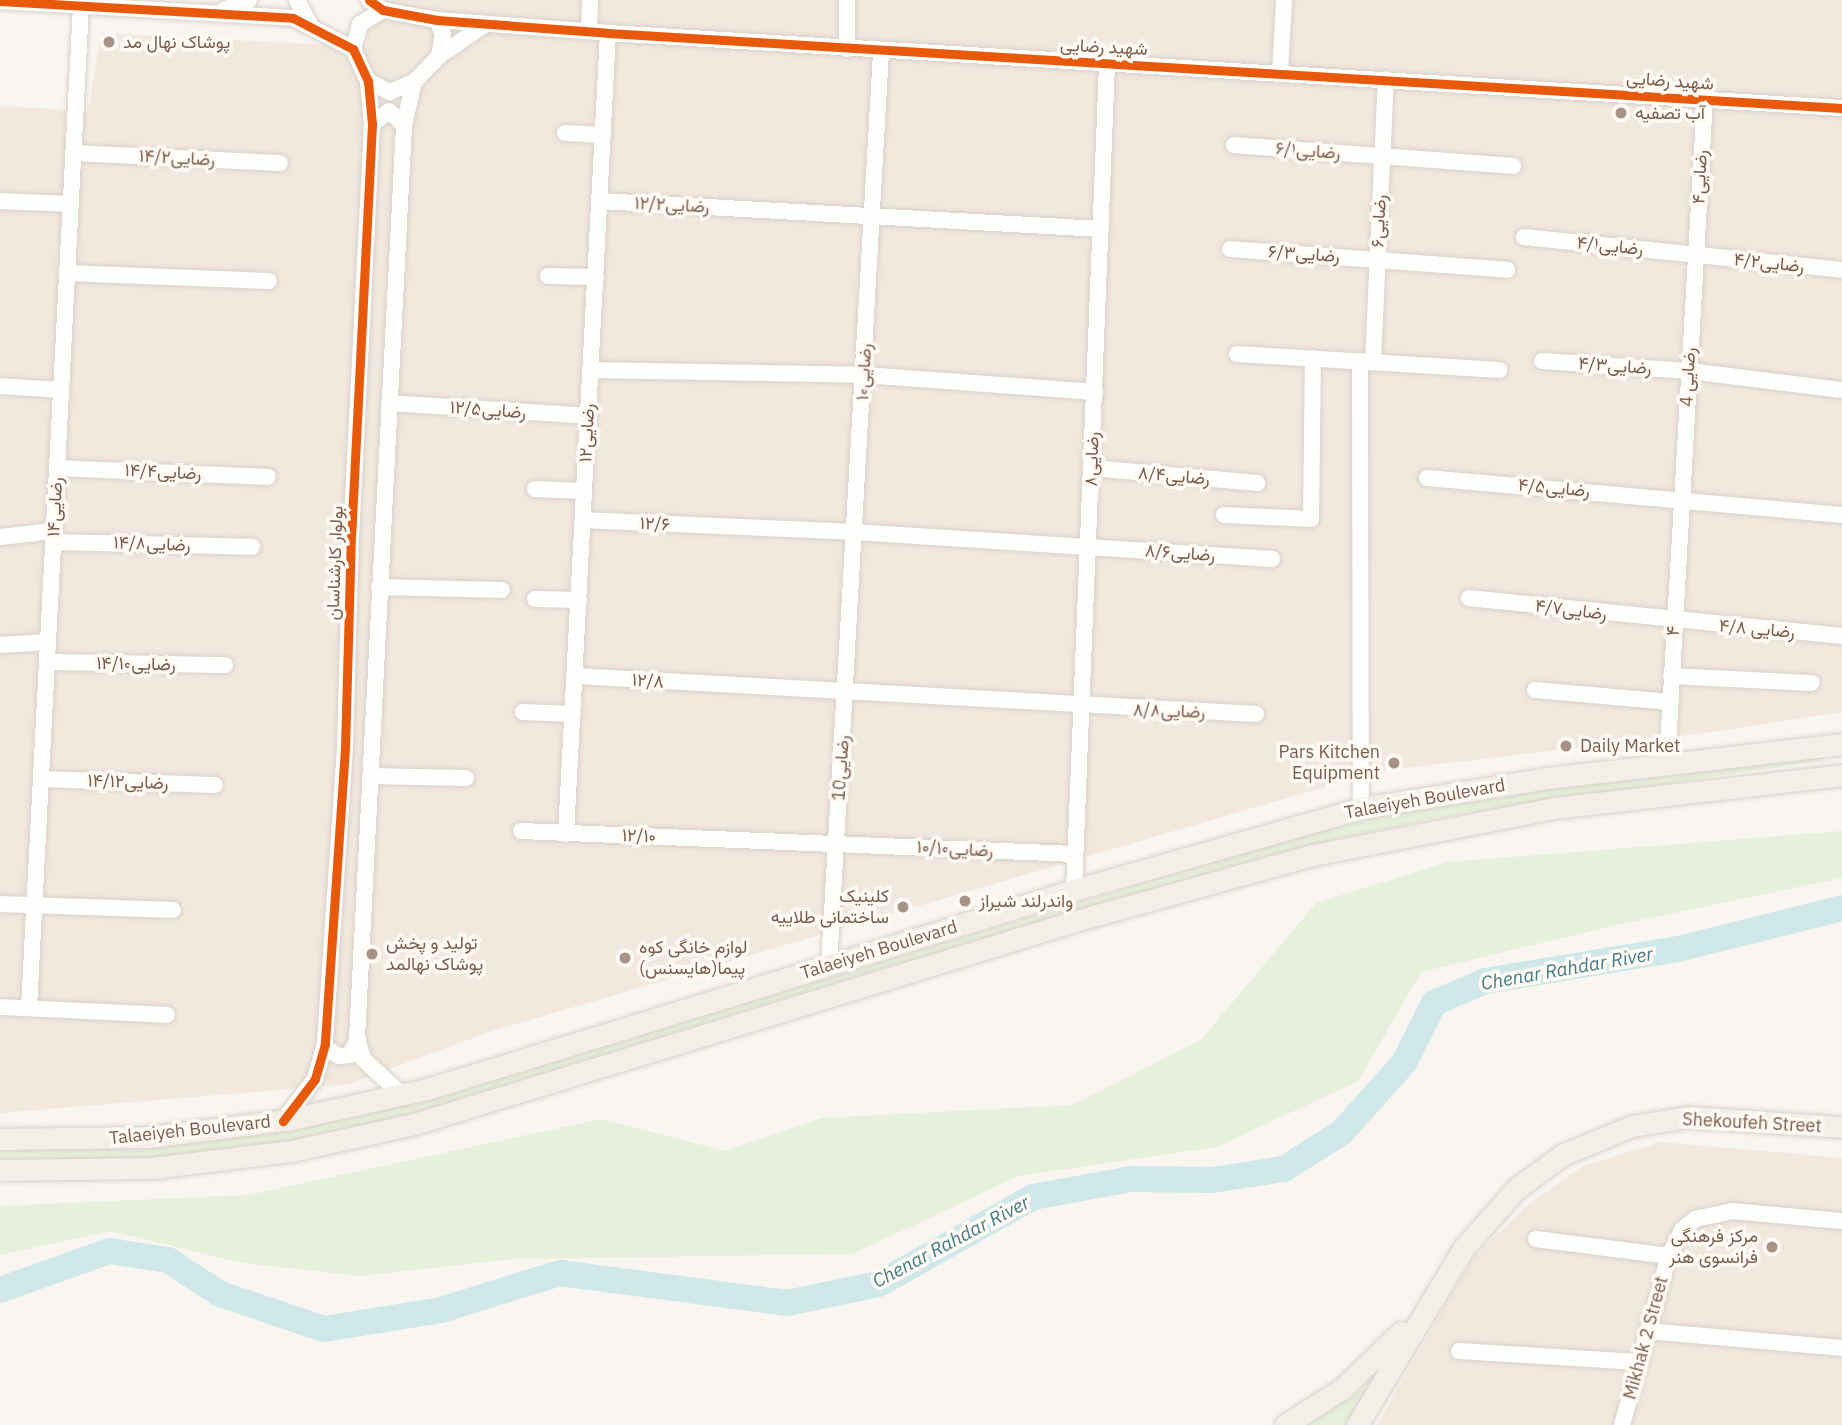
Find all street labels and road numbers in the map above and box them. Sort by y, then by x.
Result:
street label: شهید رضایی [1060,34,1148,60]
street label: شهید رضایی [1625,67,1715,95]
street label: رضایی۶/۱ [1275,138,1341,164]
street label: رضایی۱۴/۲ [138,145,216,171]
street label: رضایی۴ [1688,149,1712,205]
street label: رضایی۱۲/۲ [634,192,710,218]
street label: رضایی۶ [1367,194,1391,248]
street label: رضایی۴/۱ [1576,232,1644,260]
street label: رضایی۶/۳ [1267,241,1341,267]
street label: رضایی۴/۲ [1733,249,1805,277]
street label: رضایی۱۰ [852,343,876,401]
street label: رضایی 4 [1676,347,1700,407]
street label: رضایی۴/۳ [1578,353,1652,379]
street label: رضایی۱۲/۵ [449,397,527,423]
street label: رضایی۱۲ [575,403,599,463]
street label: رضایی۸ [1080,431,1104,487]
street label: رضایی۱۴/۴ [124,459,202,485]
street label: رضایی۸/۴ [1137,462,1211,490]
street label: رضایی۴/۵ [1517,474,1591,502]
street label: رضایی۱۴ [43,477,67,537]
street label: بولوار کارشناسان [322,505,348,621]
street label: ۱۲/۶ [639,512,671,536]
street label: رضایی۱۴/۸ [113,532,191,556]
street label: رضایی۸/۶ [1144,540,1216,566]
street label: رضایی۴/۷ [1534,595,1608,625]
street label: رضایی ۴/۸ [1718,615,1796,643]
street label: ۴ [1662,625,1684,637]
street label: رضایی۱۴/۱۰ [96,653,176,675]
street label: ۱۲/۸ [631,669,665,693]
street label: رضایی۸/۸ [1132,699,1206,723]
street label: رضایی10 [828,734,854,802]
street label: رضایی۱۴/۱۲ [87,770,169,794]
street label: Talaeiyeh Boulevard [1343,774,1507,824]
street label: ۱۲/۱۰ [621,825,657,847]
street label: رضایی۱۰/۱۰ [916,836,994,862]
street label: Talaeiyeh Boulevard [798,916,960,984]
street label: Shekoufeh Street [1682,1109,1822,1137]
street label: Talaeiyeh Boulevard [108,1111,272,1149]
street label: Mikhak 2 Street [1619,1274,1673,1402]

